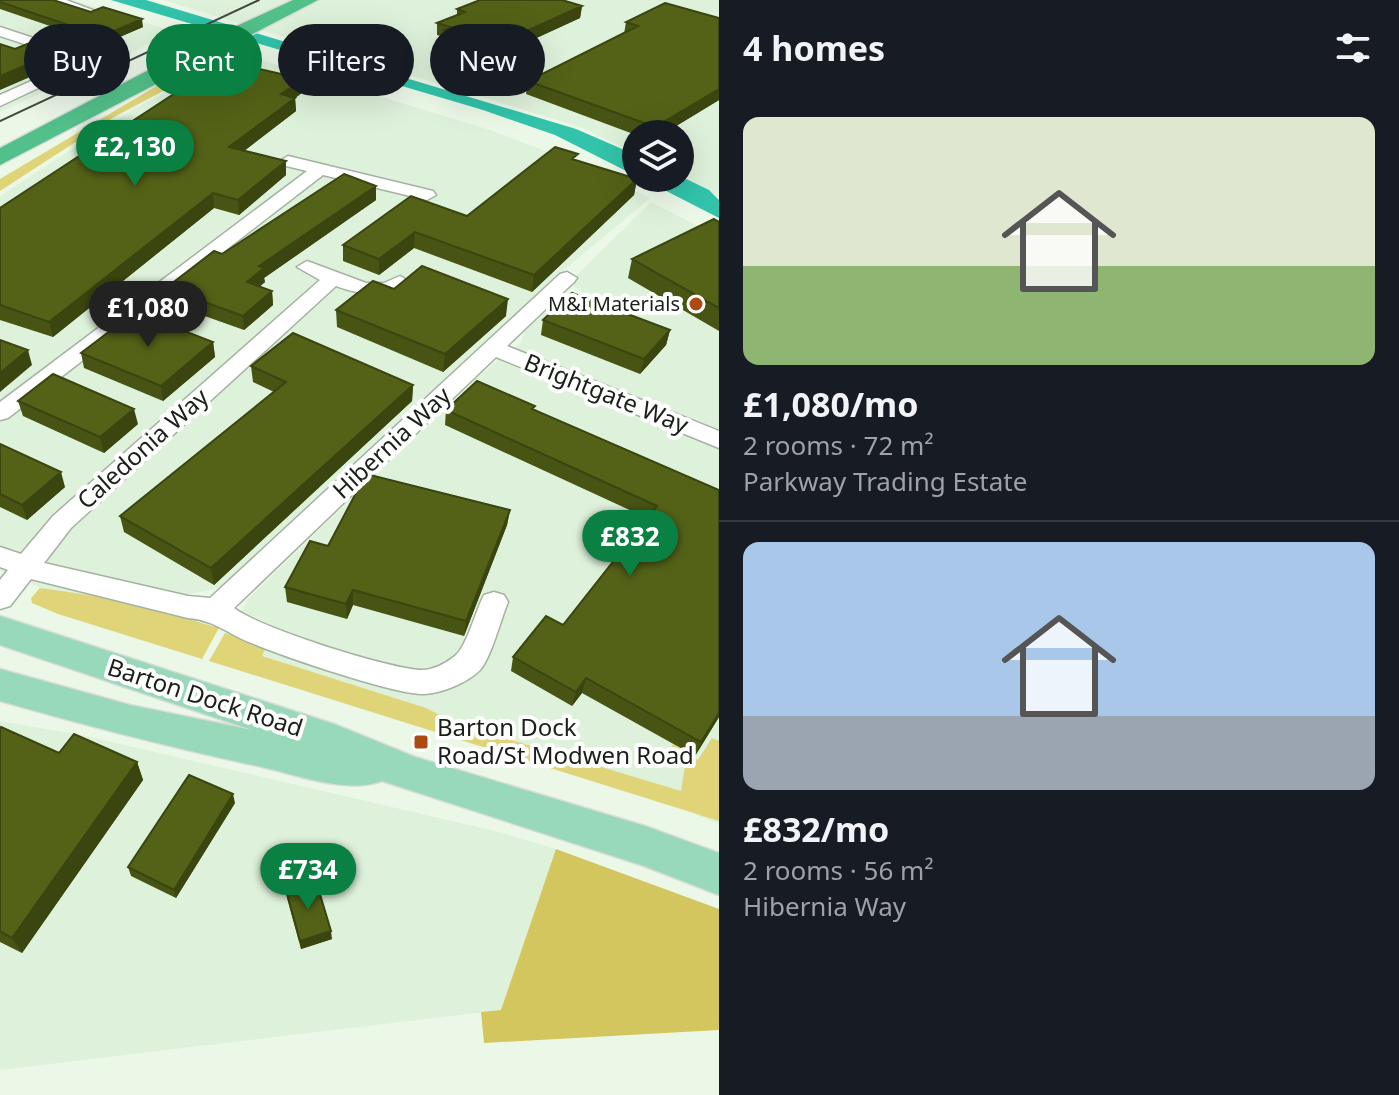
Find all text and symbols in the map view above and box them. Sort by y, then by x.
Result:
chip: Buy [24,24,130,96]
chip: Rent [146,24,262,96]
chip: Filters [278,24,414,96]
chip: New [430,24,545,96]
text: 4 homes [743,25,885,71]
icon: filters [1331,26,1375,70]
pin: £2,130 [70,120,200,188]
map controls [622,120,694,192]
button: layers [622,120,694,192]
text: £2,130 [94,128,176,164]
icon: home [987,169,1131,313]
pin: £1,080 [83,281,213,349]
text: £1,080 [107,289,189,325]
place label: M&I Materials [548,290,680,317]
marker: M&I Materials [687,295,705,313]
street label: Brightgate Way [520,345,694,441]
street label: Hibernia Way [325,378,458,505]
street label: Caledonia Way [69,380,215,516]
text: £1,080/mo [743,381,918,427]
text: 2 rooms · 72 m² [743,427,933,463]
text: Parkway Trading Estate [743,463,1027,499]
pin: £832 [583,510,677,578]
text: £832 [600,518,660,554]
icon: home [987,594,1131,738]
street label: Barton Dock Road [104,649,307,744]
place label: Barton Dock Road/St Modwen Road [437,710,694,771]
marker: Barton Dock Road/St Modwen Road [412,733,430,751]
text: £832/mo [743,806,889,852]
pin: £734 [261,843,355,911]
text: £734 [278,851,338,887]
text: 2 rooms · 56 m² [743,852,933,888]
text: Hibernia Way [743,888,906,924]

